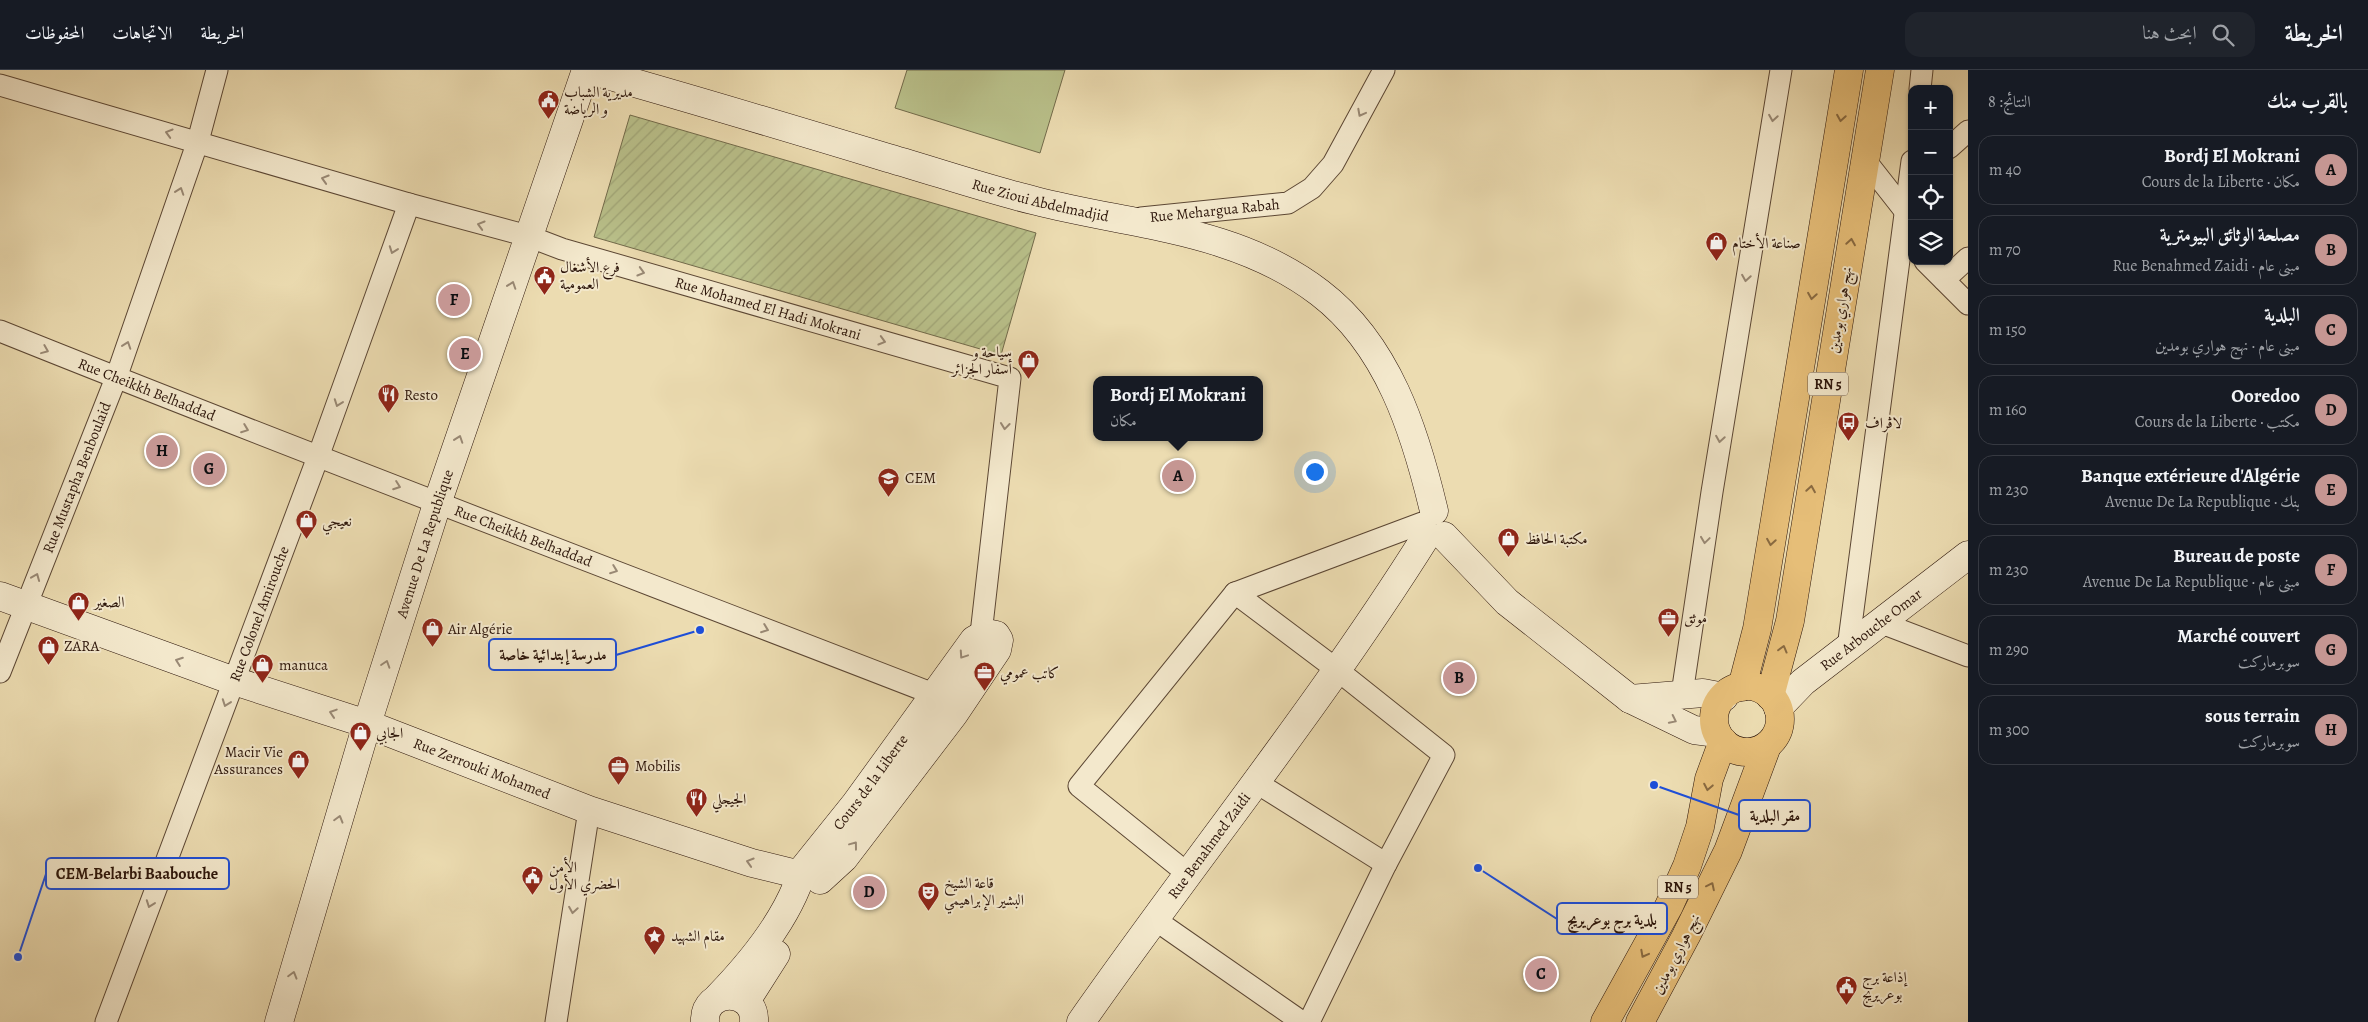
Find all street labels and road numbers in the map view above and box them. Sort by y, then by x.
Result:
street label: Rue Zioui Abdelmadjid [970,174,1112,227]
street label: Rue Mehargua Rabah [1149,194,1281,227]
street label: نهج هواري بومدين [1823,265,1861,355]
street label: Rue Mohamed El Hadi Mokrani [673,272,864,345]
street label: Rue Cheikkh Belhaddad [75,353,219,426]
road number: RN 5 [1808,372,1848,396]
street label: Rue Mustapha Benboulaid [38,398,116,556]
street label: Avenue De La Republique [391,466,458,622]
street label: Rue Cheikkh Belhaddad [451,500,596,572]
street label: Rue Colonel Amirouche [225,543,294,684]
street label: Rue Arbouche Omar [1816,584,1926,675]
street label: Cours de la Liberte [828,730,913,834]
street label: Rue Zerrouki Mohamed [411,733,554,804]
street label: Rue Benahmed Zaidi [1163,788,1255,903]
road number: RN 5 [1658,876,1698,899]
street label: نهج هواري بومدين [1647,910,1708,999]

